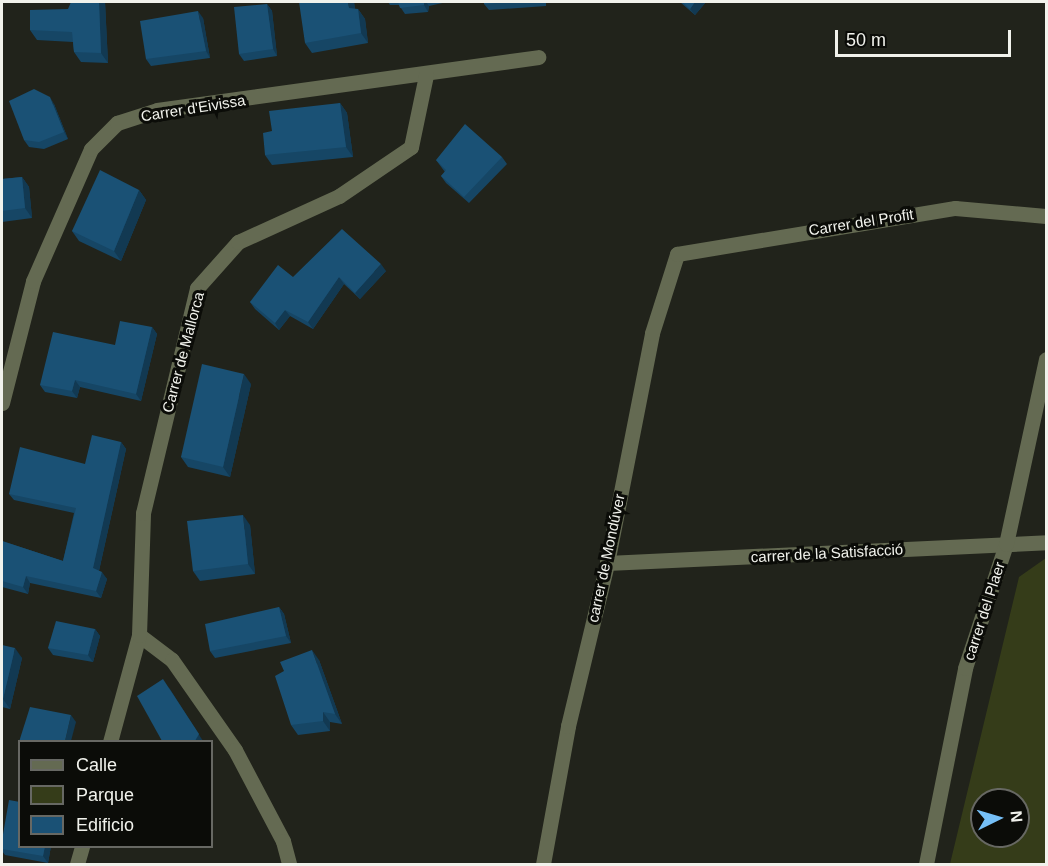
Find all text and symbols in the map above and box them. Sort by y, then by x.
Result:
scale bar [838,18,1014,56]
text: 50 m [846,30,886,50]
street label: Carrer d'Eivissa [140,91,246,125]
street label: Carrer del Profit [807,205,915,239]
street label: Carrer de Mallorca [158,290,208,414]
street label: carrer de Mondúver [584,492,628,624]
street label: carrer de la Satisfacció [750,540,904,566]
street label: carrer del Plaer [960,559,1008,663]
legend [18,740,213,848]
text: Calle [76,755,117,775]
text: Parque [76,785,134,805]
north arrow [970,788,1030,848]
text: N [1007,810,1025,823]
text: Edificio [76,815,134,835]

